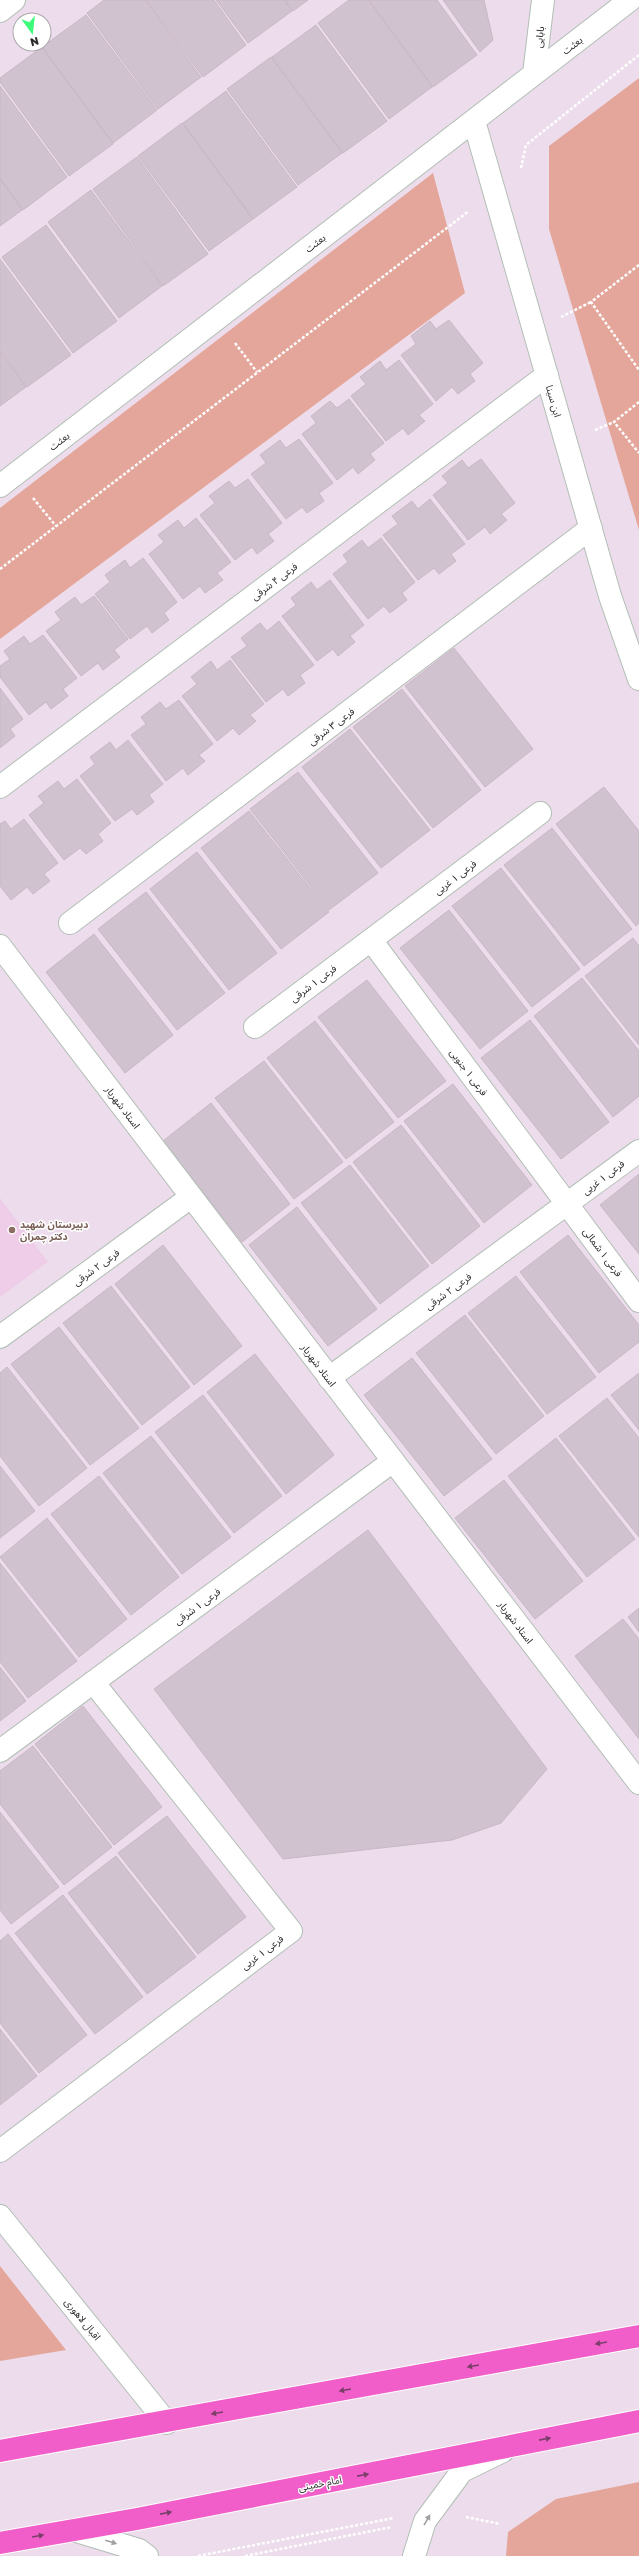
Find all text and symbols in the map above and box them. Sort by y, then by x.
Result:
north arrow [12,12,52,52]
street label: بابایی [532,25,546,48]
street label: بعثت [559,33,585,57]
text: N [29,35,40,50]
street label: بعثت [302,231,328,255]
street label: ابن سینا [544,384,564,418]
street label: بعثت [46,429,72,453]
street label: فرعی ۴ شرقی [249,559,300,603]
street label: فرعی ۳ شرقی [306,704,357,748]
street label: فرعی ۱ غربی [431,857,480,898]
street label: فرعی ۱ شرقی [288,961,339,1005]
street label: فرعی ۱ جنوبی [447,1046,491,1099]
street label: استاد شهریار [102,1083,143,1131]
street label: فرعی ۱ غربی [579,1157,628,1198]
place label: دبیرستان شهید دکتر چمران [20,1218,88,1244]
marker: دبیرستان شهید دکتر چمران [7,1225,17,1235]
street label: فرعی ۱ شمالی [580,1225,626,1280]
street label: فرعی ۲ شرقی [70,1246,123,1289]
street label: فرعی ۲ شرقی [422,1270,475,1313]
street label: استاد شهریار [298,1341,339,1389]
street label: فرعی ۱ شرقی [171,1585,224,1628]
street label: استاد شهریار [495,1598,536,1646]
street label: فرعی ۱ غربی [238,1932,287,1973]
street label: اقبال لاهوری [62,2296,103,2343]
one-way arrow [595,2340,607,2346]
one-way arrow [467,2364,479,2370]
one-way arrow [339,2387,351,2393]
one-way arrow [211,2411,223,2417]
one-way arrow [539,2436,551,2442]
one-way arrow [356,2471,369,2477]
street label: امام خمینی [297,2473,343,2496]
one-way arrow [160,2510,172,2516]
one-way arrow [423,2514,430,2525]
one-way arrow [32,2533,45,2539]
one-way arrow [105,2539,117,2545]

